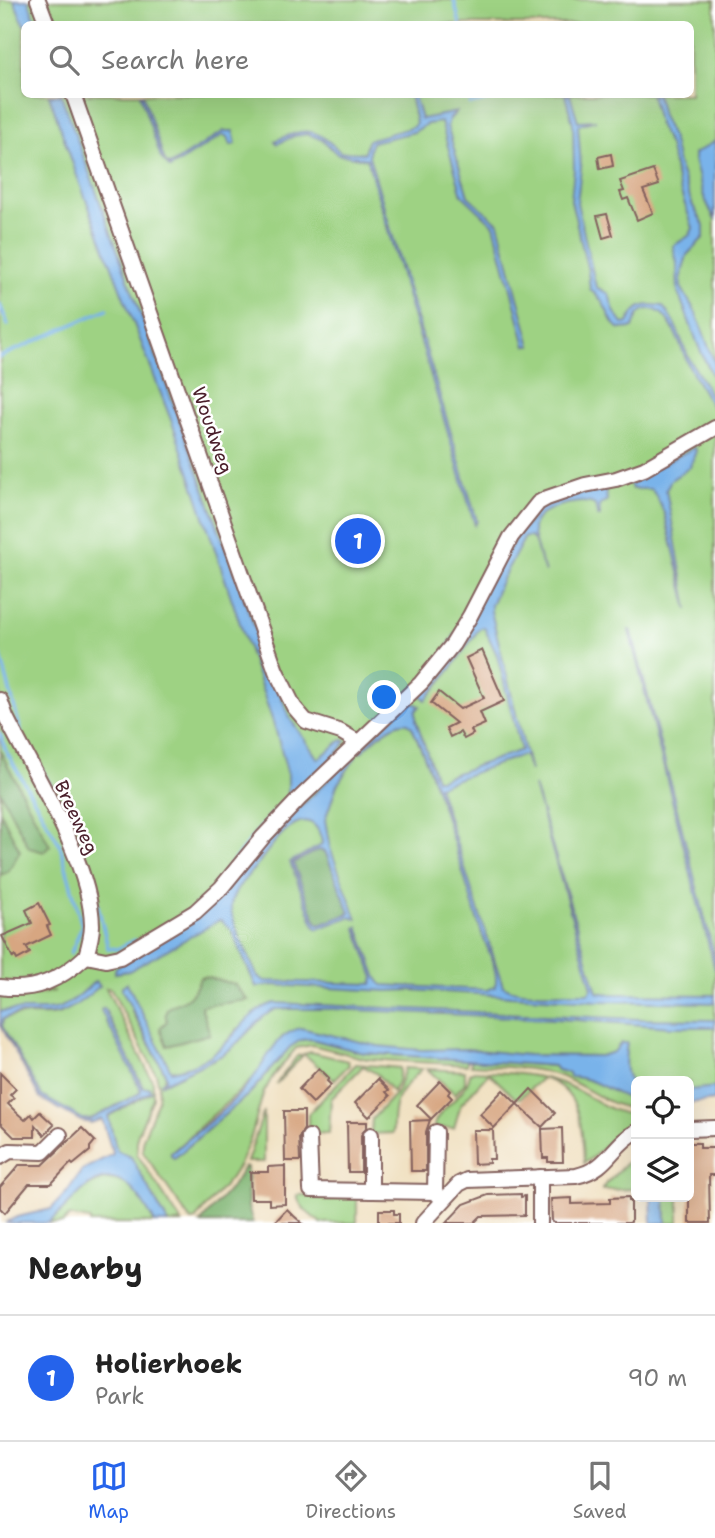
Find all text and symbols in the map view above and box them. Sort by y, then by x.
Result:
search box [21,21,694,98]
icon: search [45,41,83,79]
text: Search here [101,42,250,77]
street label: Woudweg [186,383,239,477]
pin: 1 [335,515,381,567]
your location [367,680,401,714]
street label: Breeweg [49,776,104,858]
map controls [631,1076,694,1202]
button: locate [631,1076,694,1139]
button: layers [631,1139,694,1202]
text: Nearby [28,1248,143,1289]
text: Holierhoek [95,1346,242,1381]
text: 1 [46,1363,56,1393]
text: 90 m [627,1363,687,1393]
text: Park [95,1381,144,1411]
tab: Map [88,1457,129,1524]
tab: Directions [306,1457,396,1524]
tab: Saved [573,1457,627,1524]

